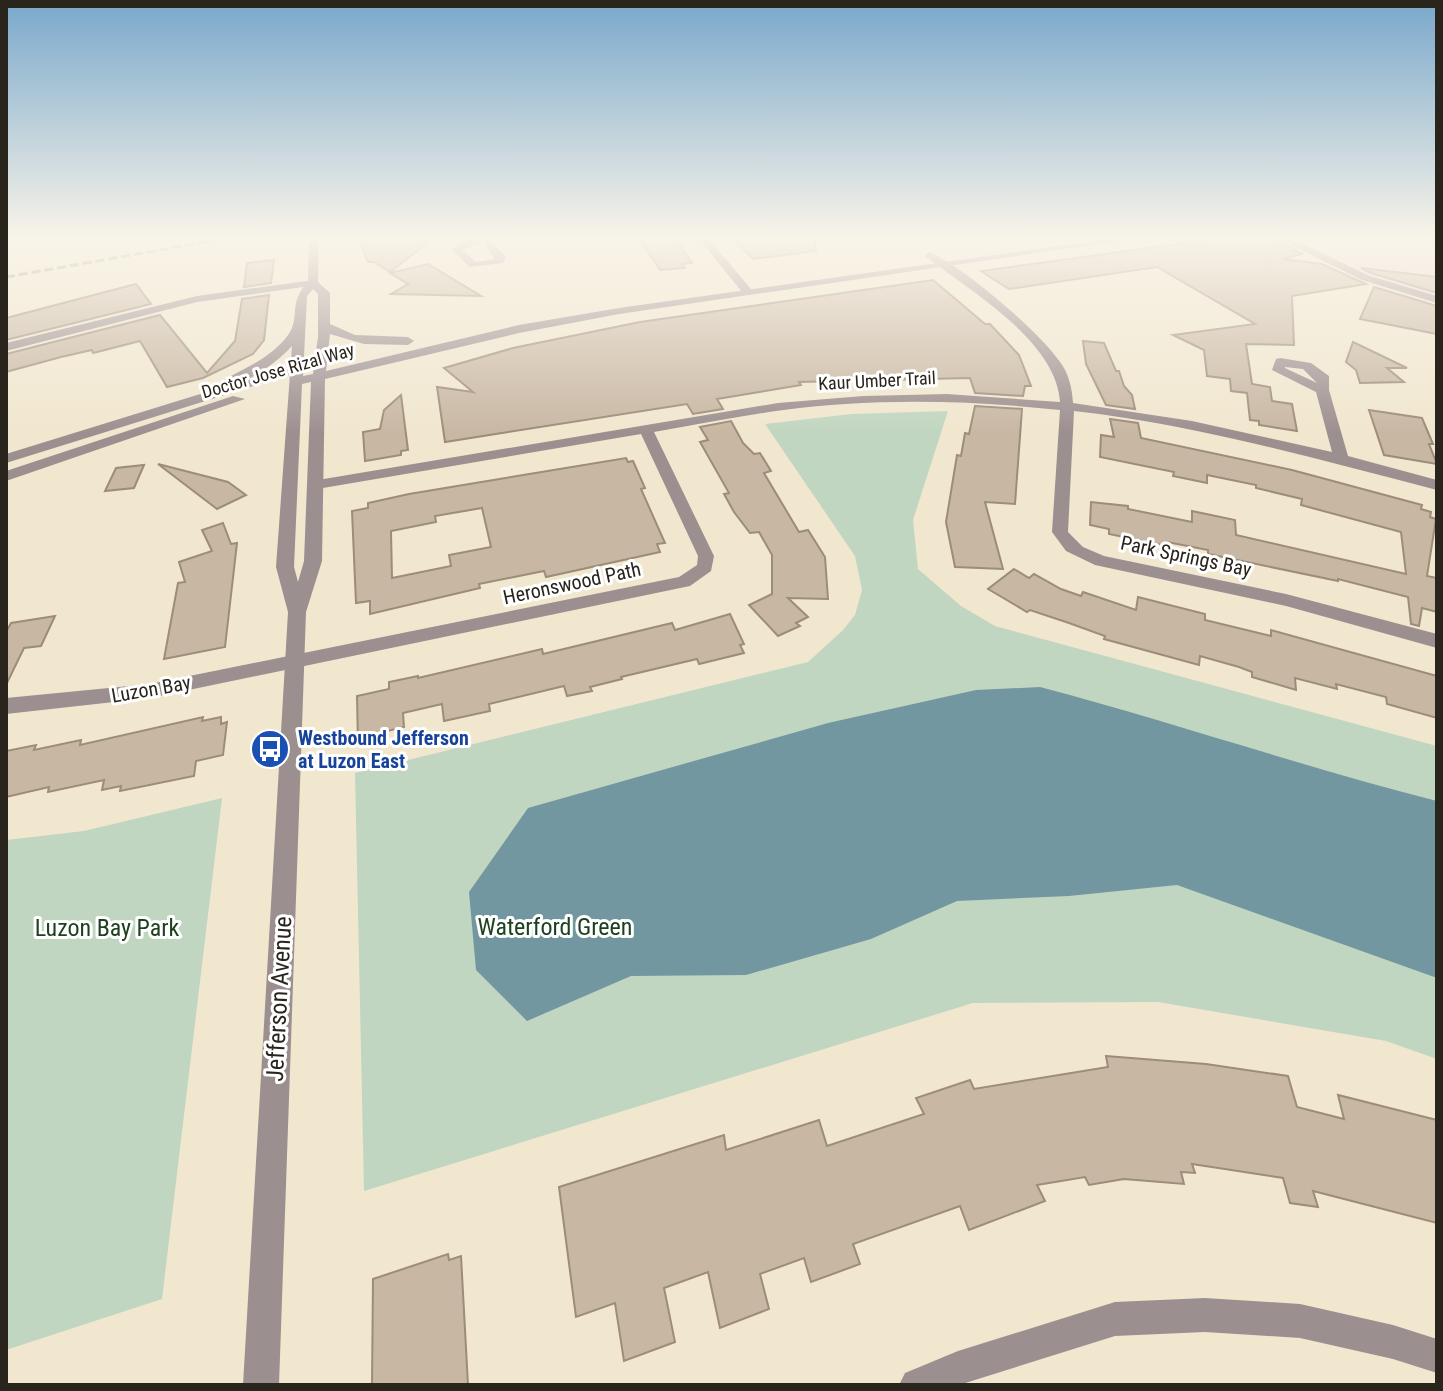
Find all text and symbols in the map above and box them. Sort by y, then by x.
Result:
street label: Doctor Jose Rizal Way [199,339,357,402]
street label: Kaur Umber Trail [818,367,936,394]
street label: Park Springs Bay [1118,530,1254,582]
street label: Heronswood Path [501,557,643,609]
street label: Luzon Bay [109,670,193,708]
place label: Westbound Jefferson at Luzon East [298,726,469,773]
bus stop icon: Westbound Jefferson at Luzon East [249,728,291,770]
park label: Waterford Green [478,913,632,941]
park label: Luzon Bay Park [35,914,180,942]
street label: Jefferson Avenue [261,916,297,1082]

